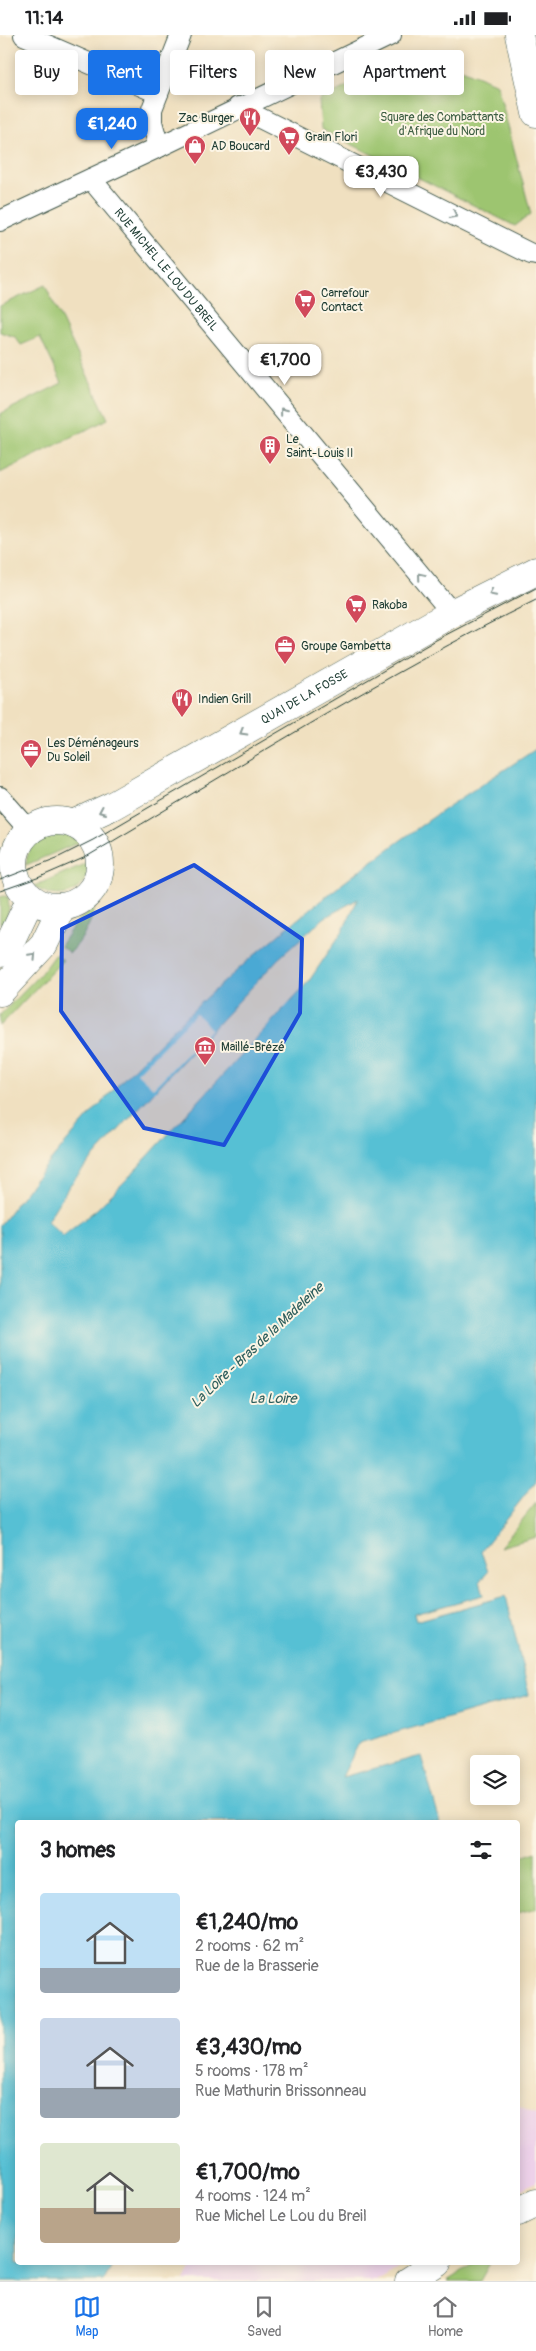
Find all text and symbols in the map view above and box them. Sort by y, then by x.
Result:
text: 11:14 [25,6,63,30]
chip: Buy [15,50,78,95]
chip: Rent [88,50,160,95]
chip: Filters [170,50,255,95]
chip: New [265,50,334,95]
chip: Apartment [344,50,464,95]
restaurant icon: Zac Burger [238,106,262,137]
pin: €1,240 [71,107,153,150]
park label: Square des Combattants d'Afrique du Nord [380,110,504,139]
place label: Zac Burger [178,111,235,126]
text: €1,240 [87,114,137,134]
supermarket icon: Grain Flori [277,125,301,156]
place label: Grain Flori [305,130,357,145]
shop icon: AD Boucard [183,134,207,165]
place label: AD Boucard [211,139,270,154]
pin: €3,430 [340,155,422,198]
text: €3,430 [355,162,407,182]
street label: RUE MICHEL LE LOU DU BREIL [111,205,222,334]
one-way arrow [449,209,458,219]
place label: Carrefour Contact [321,286,370,315]
supermarket icon: Carrefour Contact [293,288,317,319]
pin: €1,700 [244,343,326,386]
text: €1,700 [259,350,311,370]
one-way arrow [280,408,288,417]
place label: Le Saint-Louis II [286,432,353,461]
building icon: Le Saint-Louis II [258,434,282,465]
one-way arrow [417,572,426,581]
one-way arrow [488,587,497,597]
supermarket icon: Rakoba [344,593,368,624]
place label: Rakoba [372,598,408,613]
office icon: Groupe Gambetta [273,634,297,665]
place label: Groupe Gambetta [301,639,391,654]
street label: QUAI DE LA FOSSE [258,666,350,728]
restaurant icon: Indien Grill [170,687,194,718]
place label: Indien Grill [198,692,251,707]
one-way arrow [240,725,249,735]
place label: Les Déménageurs Du Soleil [47,736,139,765]
office icon: Les Déménageurs Du Soleil [19,738,43,769]
one-way arrow [98,805,107,816]
one-way arrow [27,952,36,961]
museum icon: Maillé-Brézé [193,1035,217,1066]
place label: Maillé-Brézé [221,1040,285,1055]
water label: La Loire - Bras de la Madeleine [187,1279,327,1411]
water label: La Loire [250,1390,296,1406]
map controls [470,1755,520,1805]
button: layers [470,1755,520,1805]
icon: filters [467,1836,495,1864]
text: 3 homes [40,1837,115,1864]
text: €1,240/mo [195,1909,298,1936]
icon: home [80,1913,140,1973]
text: 2 rooms · 62 m² [195,1936,304,1956]
text: Rue de la Brasserie [195,1956,319,1976]
text: €3,430/mo [195,2034,302,2061]
icon: home [80,2038,140,2098]
text: 5 rooms · 178 m² [195,2061,308,2081]
text: Rue Mathurin Brissonneau [195,2081,367,2101]
text: €1,700/mo [195,2159,300,2186]
icon: home [80,2163,140,2223]
text: 4 rooms · 124 m² [195,2186,311,2206]
text: Rue Michel Le Lou du Breil [195,2206,367,2226]
tab: Map [73,2293,101,2340]
tab: Saved [247,2293,282,2340]
tab: Home [428,2293,463,2340]

